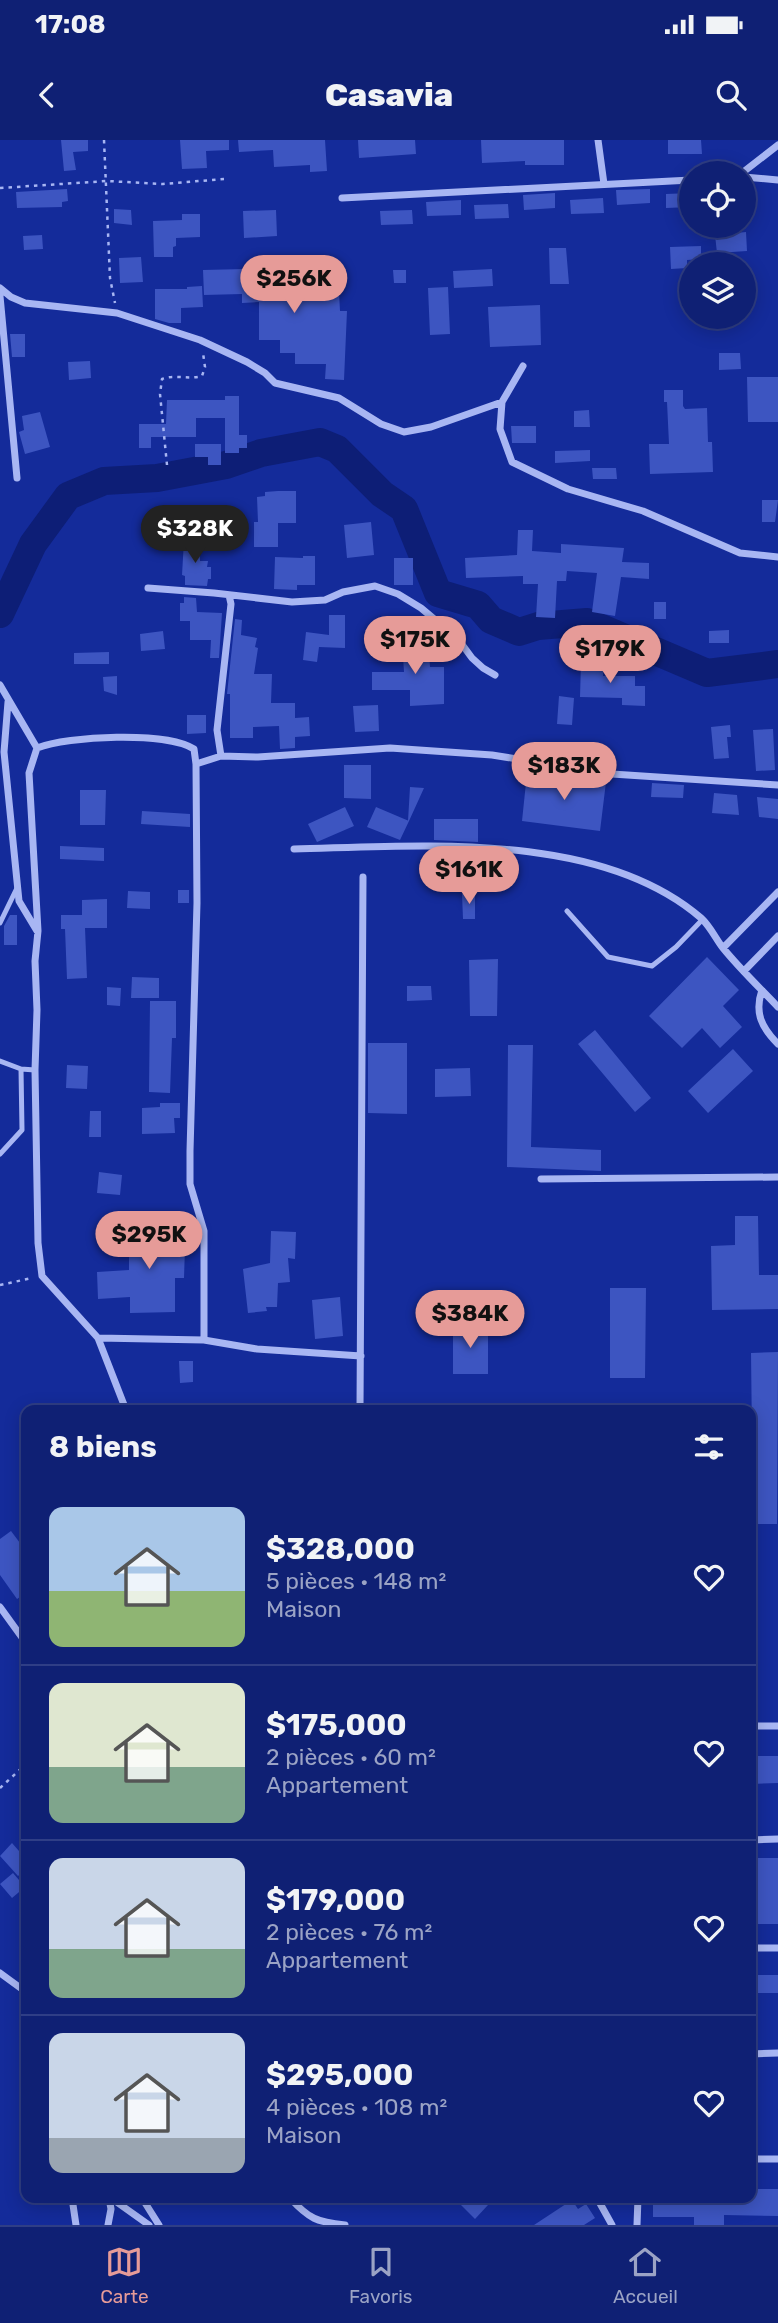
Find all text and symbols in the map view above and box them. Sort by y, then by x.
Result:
text: 17:08 [35,9,106,40]
icon: back [28,76,66,114]
text: Casavia [325,76,453,114]
icon: search [712,76,750,114]
map controls [679,161,756,329]
button: locate [679,161,756,238]
button: layers [679,252,756,329]
pin: $256K [245,256,343,315]
text: $256K [256,264,332,292]
pin: $328K [146,506,244,565]
text: $328K [157,514,233,542]
pin: $175K [366,616,464,676]
text: $175K [380,625,450,653]
pin: $179K [561,626,659,685]
text: $179K [575,634,645,662]
pin: $183K [515,742,613,802]
text: $183K [528,751,600,779]
pin: $161K [420,846,518,906]
text: $161K [435,855,503,883]
pin: $295K [100,1212,198,1271]
text: $295K [111,1220,187,1248]
pin: $384K [421,1290,519,1350]
text: $384K [431,1299,509,1327]
icon: filters [690,1428,728,1466]
text: 8 biens [49,1429,157,1465]
text: $328,000 [266,1531,415,1567]
icon: home [105,1535,189,1619]
icon: heart [690,1558,728,1596]
text: 5 pièces · 148 m² [266,1567,446,1595]
text: Maison [266,1595,341,1623]
text: $175,000 [266,1707,407,1743]
icon: home [105,1711,189,1795]
icon: heart [690,1734,728,1772]
text: 2 pièces · 60 m² [266,1743,436,1771]
text: Appartement [266,1771,408,1799]
text: $179,000 [266,1882,405,1918]
icon: home [105,1886,189,1970]
icon: heart [690,1909,728,1947]
text: 2 pièces · 76 m² [266,1918,432,1946]
text: Appartement [266,1946,408,1974]
text: $295,000 [266,2057,413,2093]
icon: home [105,2061,189,2145]
icon: heart [690,2084,728,2122]
text: 4 pièces · 108 m² [266,2093,447,2121]
text: Maison [266,2121,341,2149]
tab: Carte [100,2243,149,2308]
tab: Favoris [349,2243,412,2308]
tab: Accueil [613,2243,678,2308]

